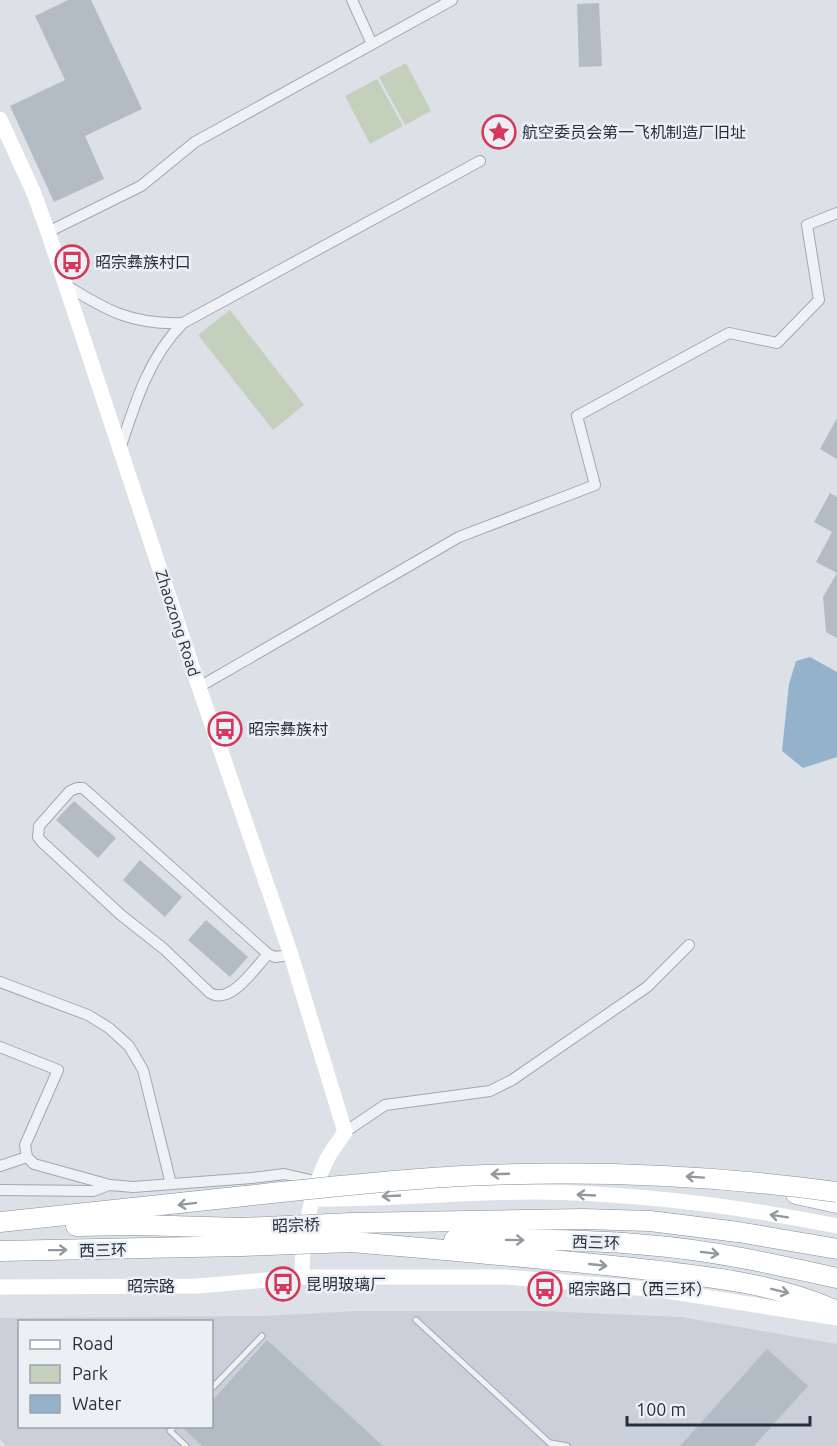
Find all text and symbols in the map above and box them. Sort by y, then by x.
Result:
place icon: 航空委员会第一飞机制造厂旧址 [481,114,517,150]
place label: 航空委员会第一飞机制造厂旧址 [522,123,746,141]
bus stop icon: 昭宗彝族村口 [54,244,90,280]
place label: 昭宗彝族村口 [95,253,191,271]
street label: Zhaozong Road [152,567,204,679]
bus stop icon: 昭宗彝族村 [207,711,243,747]
place label: 昭宗彝族村 [248,720,328,738]
one-way arrow [491,1169,511,1180]
one-way arrow [686,1172,706,1183]
one-way arrow [576,1189,596,1200]
one-way arrow [381,1191,401,1202]
one-way arrow [177,1198,197,1209]
one-way arrow [770,1210,790,1221]
street label: 昭宗桥 [272,1215,320,1235]
street label: 西三环 [572,1232,620,1252]
one-way arrow [505,1234,525,1246]
street label: 西三环 [79,1241,127,1259]
one-way arrow [48,1245,68,1256]
one-way arrow [699,1247,719,1258]
one-way arrow [588,1259,608,1270]
bus stop icon: 昆明玻璃厂 [265,1266,301,1302]
bus stop icon: 昭宗路口（西三环） [527,1271,563,1307]
place label: 昆明玻璃厂 [306,1275,386,1293]
street label: 昭宗路 [127,1277,175,1295]
place label: 昭宗路口（西三环） [568,1280,712,1298]
one-way arrow [770,1286,789,1298]
legend [18,1320,213,1428]
text: Road [72,1333,114,1353]
text: Park [72,1363,108,1383]
scale bar [627,1389,810,1427]
text: Water [72,1393,122,1413]
text: 100 m [636,1399,686,1419]

